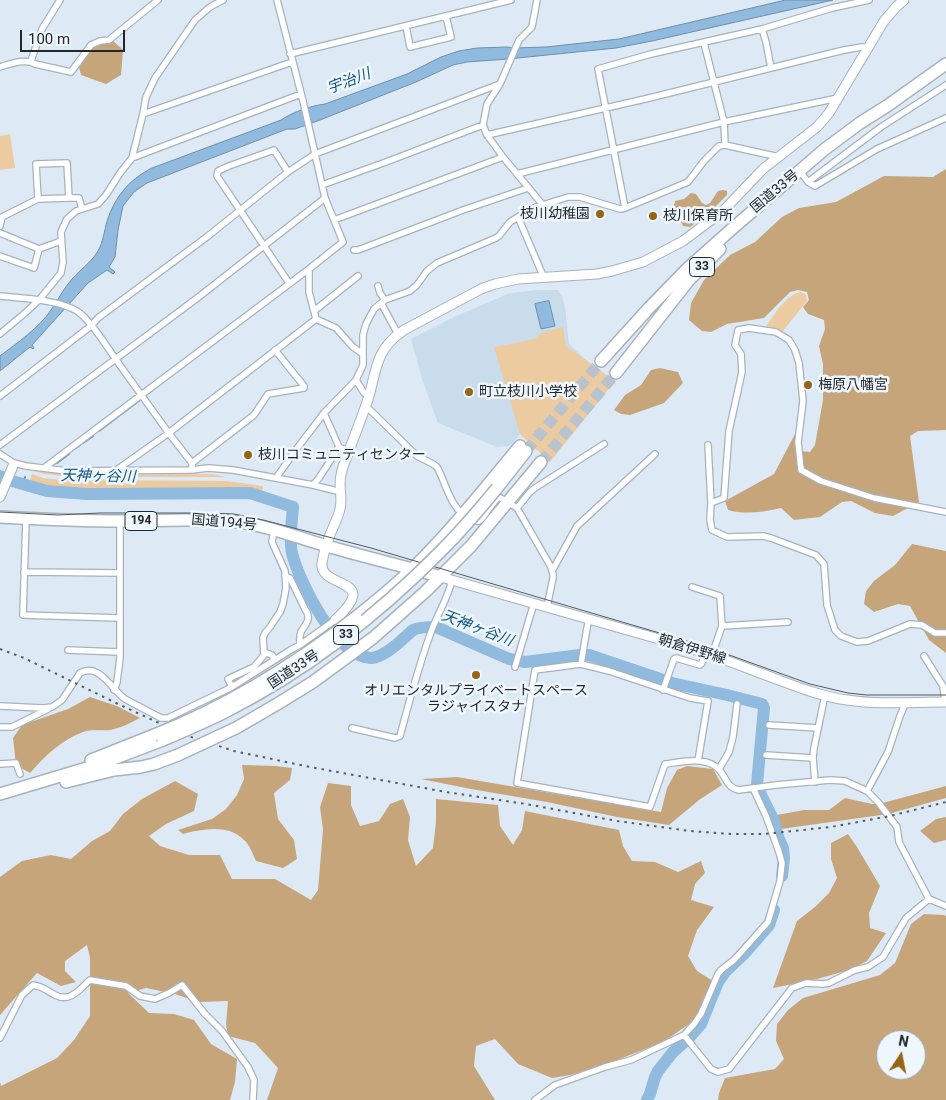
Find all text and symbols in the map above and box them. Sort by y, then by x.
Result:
scale bar [22,20,128,52]
text: 100 m [28,30,70,48]
water label: 宇治川 [325,66,373,98]
street label: 国道33号 [747,167,803,217]
place label: 枝川幼稚園 [520,206,590,222]
marker: 枝川幼稚園 [594,208,606,220]
place label: 枝川保育所 [663,208,733,224]
marker: 枝川保育所 [647,210,659,222]
road number: 33 [690,258,714,276]
place label: 梅原八幡宮 [818,377,888,393]
marker: 梅原八幡宮 [802,379,814,391]
place label: 町立枝川小学校 [479,384,577,400]
marker: 町立枝川小学校 [463,386,475,398]
place label: 枝川コミュニティセンター [258,447,426,463]
marker: 枝川コミュニティセンター [242,449,254,461]
water label: 天神ヶ谷川 [60,467,136,487]
road number: 194 [125,512,157,530]
street label: 国道194号 [191,512,257,534]
water label: 天神ヶ谷川 [439,607,515,651]
road number: 33 [334,626,358,644]
street label: 朝倉伊野線 [656,632,728,668]
street label: 国道33号 [265,647,323,693]
marker: オリエンタルプライベートスペース ラジャイスタナ [470,669,482,681]
place label: オリエンタルプライベートスペース ラジャイスタナ [364,683,588,716]
north arrow [876,1030,926,1080]
text: N [897,1032,910,1050]

